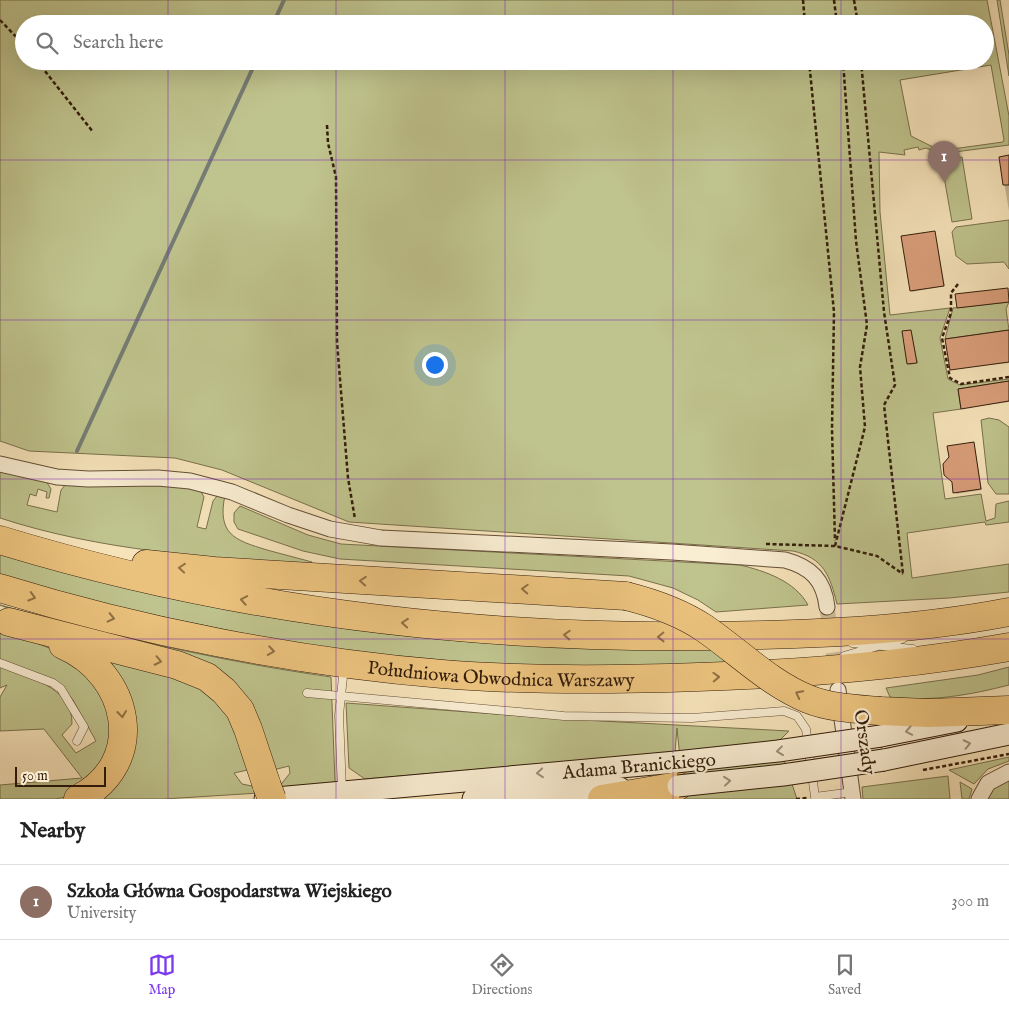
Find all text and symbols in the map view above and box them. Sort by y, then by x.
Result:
search box [15,15,994,70]
icon: search [33,29,61,57]
text: Search here [73,31,164,55]
pin: 1 [928,141,960,182]
your location [422,352,448,378]
one-way arrow [177,563,185,574]
one-way arrow [359,575,367,586]
one-way arrow [521,584,529,595]
one-way arrow [27,592,36,602]
one-way arrow [240,595,248,605]
one-way arrow [107,612,116,623]
one-way arrow [401,617,409,628]
one-way arrow [563,629,571,640]
one-way arrow [657,632,664,642]
one-way arrow [266,645,275,655]
one-way arrow [154,655,163,665]
street label: Południowa Obwodnica Warszawy [366,656,635,693]
one-way arrow [713,671,721,682]
one-way arrow [795,690,804,700]
street label: Orszady [848,708,881,777]
one-way arrow [116,711,127,719]
one-way arrow [905,725,913,735]
one-way arrow [962,739,971,749]
one-way arrow [776,745,784,756]
street label: Adama Branickiego [561,748,717,786]
scale bar [15,764,106,787]
text: 50 m [22,767,48,785]
one-way arrow [536,768,544,779]
one-way arrow [723,776,731,787]
text: Nearby [20,818,85,845]
text: Szkoła Główna Gospodarstwa Wiejskiego [67,880,392,904]
text: 1 [33,892,39,912]
text: 300 m [951,892,989,912]
text: University [67,904,136,924]
tab: Map [148,951,176,999]
tab: Directions [471,951,532,999]
tab: Saved [828,951,861,999]

